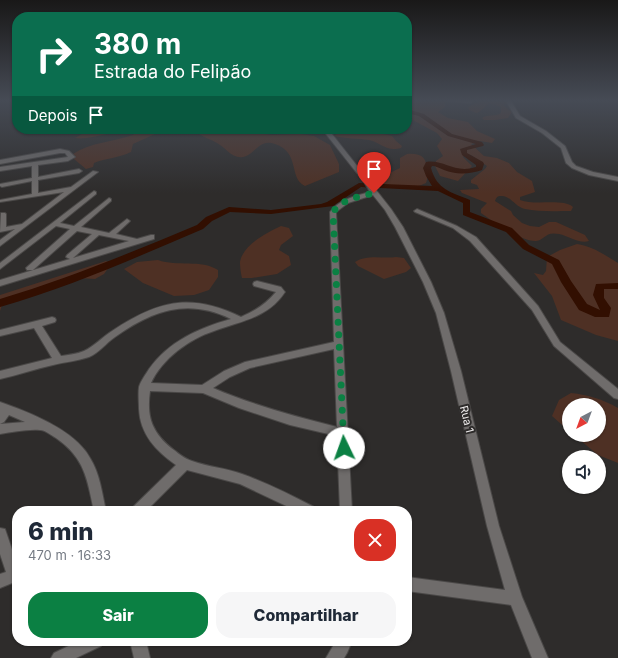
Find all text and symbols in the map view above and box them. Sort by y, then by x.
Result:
text: 380 m [94,27,181,61]
icon: right [28,28,80,80]
text: Estrada do Felipão [94,61,251,82]
icon: arrive [85,104,107,126]
text: Depois [28,106,77,125]
pin [357,152,391,193]
icon: arrive [363,158,385,180]
north arrow [562,398,606,442]
map controls [562,398,606,494]
street label: Rua 1 [457,404,477,434]
position arrow [323,427,365,469]
button: sound [562,450,606,494]
text: 6 min [28,517,93,546]
button: close [354,519,396,561]
text: 470 m · 16:33 [28,547,111,563]
button: Sair [28,592,208,638]
button: Compartilhar [216,592,396,638]

